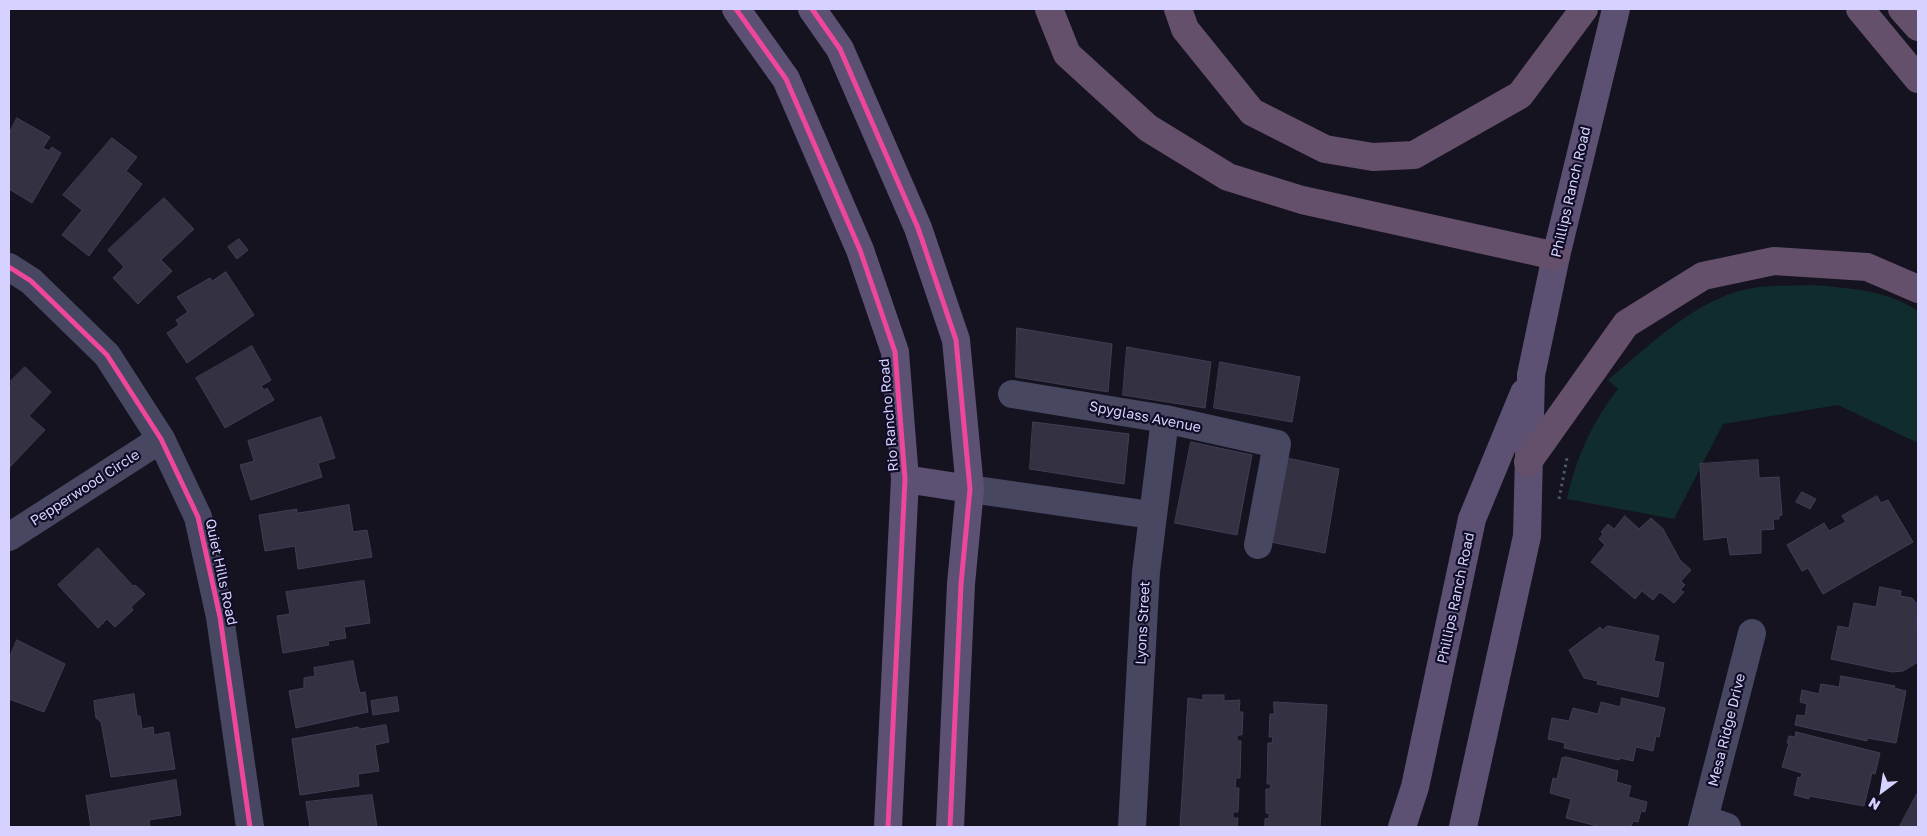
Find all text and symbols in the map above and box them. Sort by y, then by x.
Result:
street label: Phillips Ranch Road [1548,125,1594,259]
street label: Rio Rancho Road [876,358,902,472]
street label: Spyglass Avenue [1088,398,1202,436]
street label: Pepperwood Circle [27,446,143,530]
street label: Quiet Hills Road [202,517,240,627]
street label: Phillips Ranch Road [1434,531,1478,665]
street label: Lyons Street [1132,581,1154,665]
street label: Mesa Ridge Drive [1705,672,1749,788]
north arrow [1857,766,1907,816]
text: N [1865,794,1883,814]

